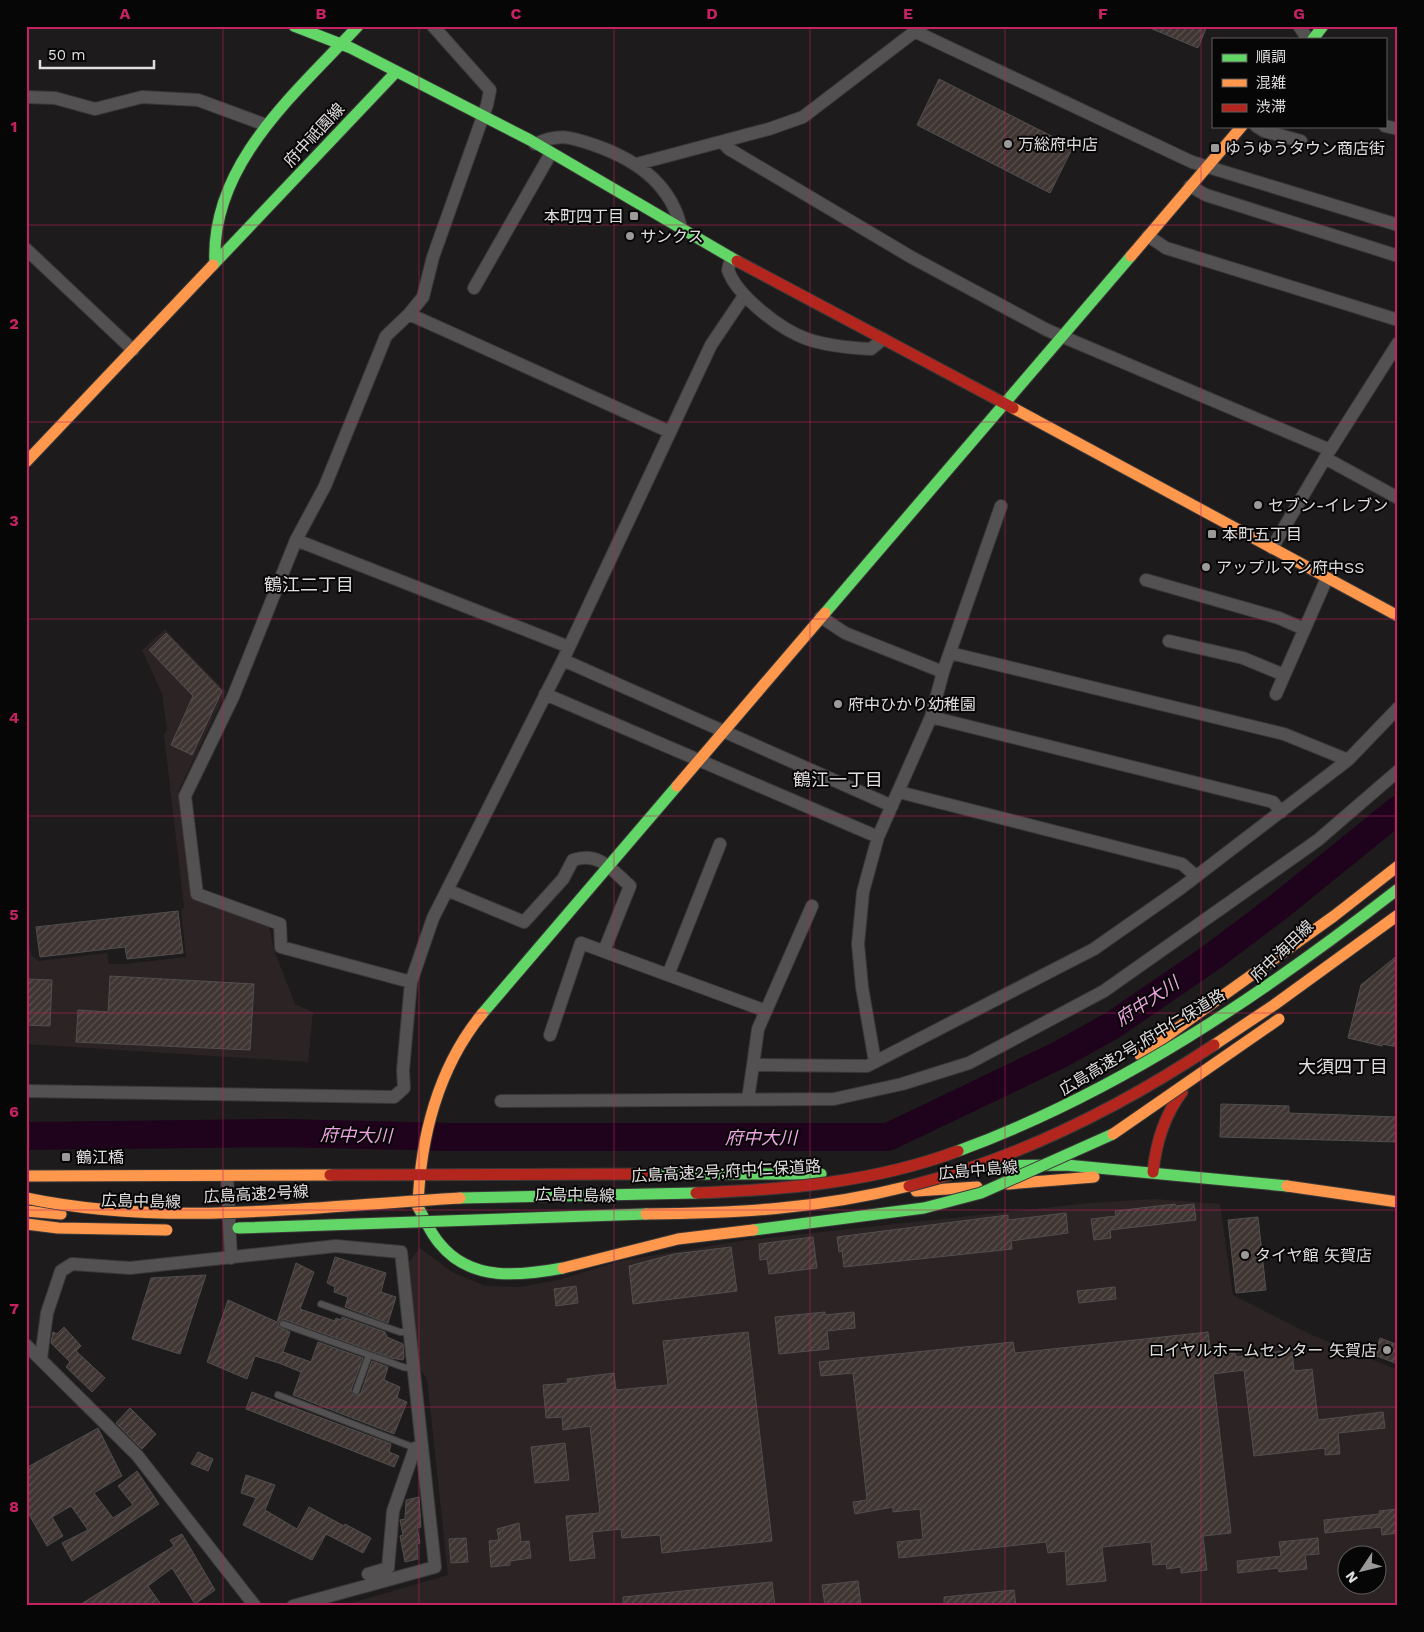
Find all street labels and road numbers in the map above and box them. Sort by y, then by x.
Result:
street label: 府中祇園線 [280,99,348,171]
street label: 府中海田線 [1247,916,1317,986]
street label: 広島高速2号;府中仁保道路 [1056,985,1228,1099]
street label: 広島高速2号;府中仁保道路 [631,1157,821,1185]
street label: 広島中島線 [937,1157,1019,1183]
street label: 広島高速2号線 [203,1182,309,1206]
street label: 広島中島線 [535,1185,615,1205]
street label: 広島中島線 [101,1191,181,1211]

